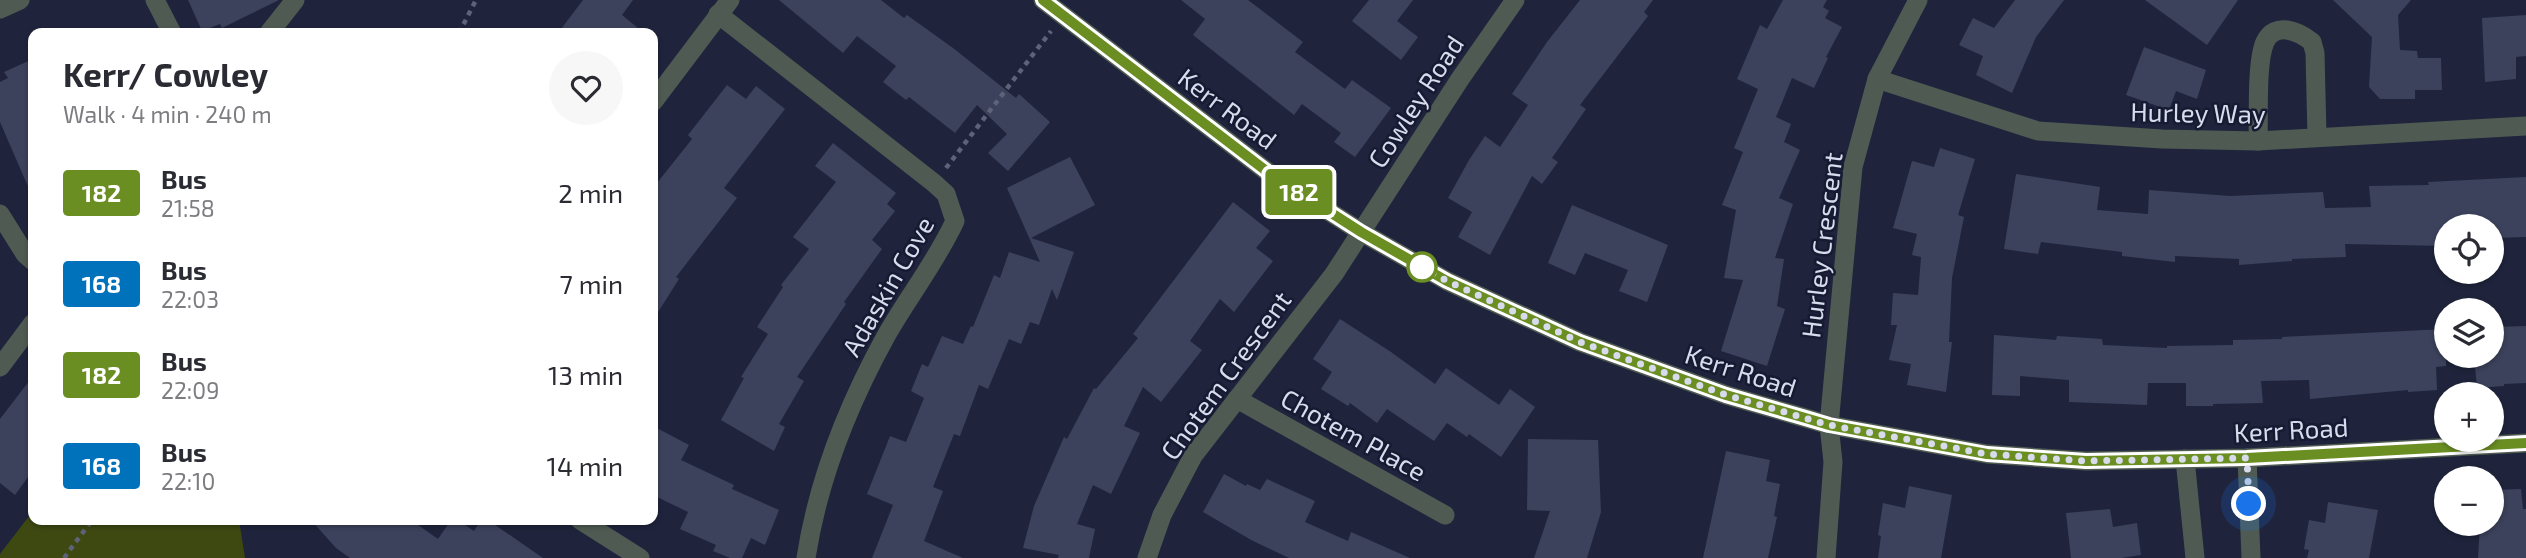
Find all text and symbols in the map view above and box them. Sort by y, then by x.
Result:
street label: Cowley Road [1361,29,1469,173]
button: heart [549,51,623,125]
text: Kerr/ Cowley [63,54,268,94]
street label: Kerr Road [1173,61,1283,155]
street label: Hurley Way [2130,95,2266,129]
text: Walk · 4 min · 240 m [63,100,272,128]
street label: Hurley Crescent [1794,150,1848,340]
text: Bus [161,163,207,194]
line badge: 182 [1259,169,1339,215]
text: 2 min [558,177,623,208]
text: 182 [1279,177,1319,206]
text: 182 [82,178,121,207]
text: 21:58 [161,194,215,222]
street label: Adaskin Cove [835,211,939,361]
map controls [2434,214,2504,536]
button: locate [2434,214,2504,284]
unlabelled marker [1407,252,1437,282]
text: Bus [161,254,207,285]
text: 7 min [560,268,623,299]
text: 168 [82,269,121,298]
text: 22:03 [161,285,219,313]
street label: Chotem Crescent [1153,285,1297,465]
button: layers [2434,298,2504,368]
street label: Kerr Road [1682,337,1800,403]
text: Bus [161,345,207,376]
text: 13 min [548,359,623,390]
text: 182 [82,360,121,389]
text: 22:09 [161,376,219,404]
street label: Chotem Place [1276,381,1432,487]
button: + [2434,382,2504,452]
street label: Kerr Road [2233,411,2349,447]
text: Bus [161,436,207,467]
text: 14 min [547,450,623,481]
text: 168 [82,451,121,480]
button: − [2434,466,2504,536]
text: 22:10 [161,467,215,495]
your location [2231,486,2266,521]

